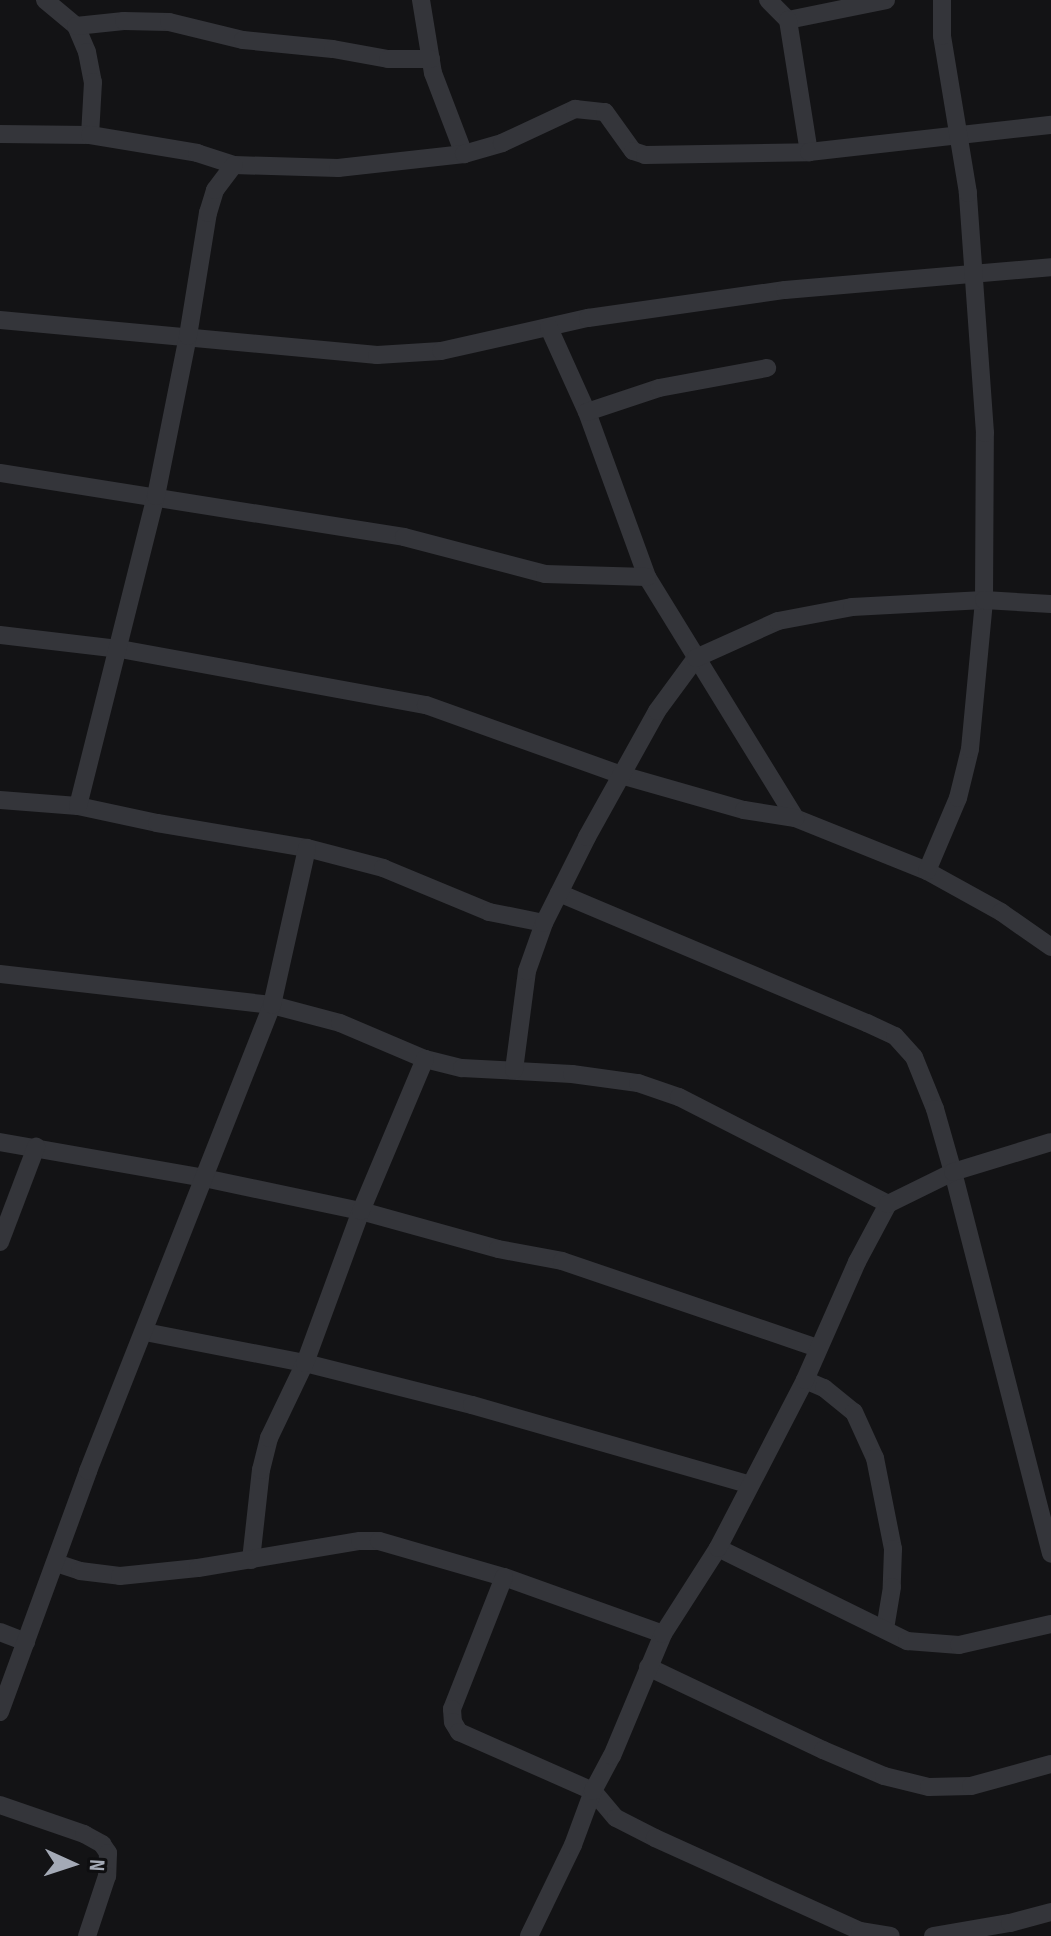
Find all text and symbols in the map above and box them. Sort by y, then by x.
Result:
north arrow [32,1824,112,1904]
text: N [83,1859,110,1872]

